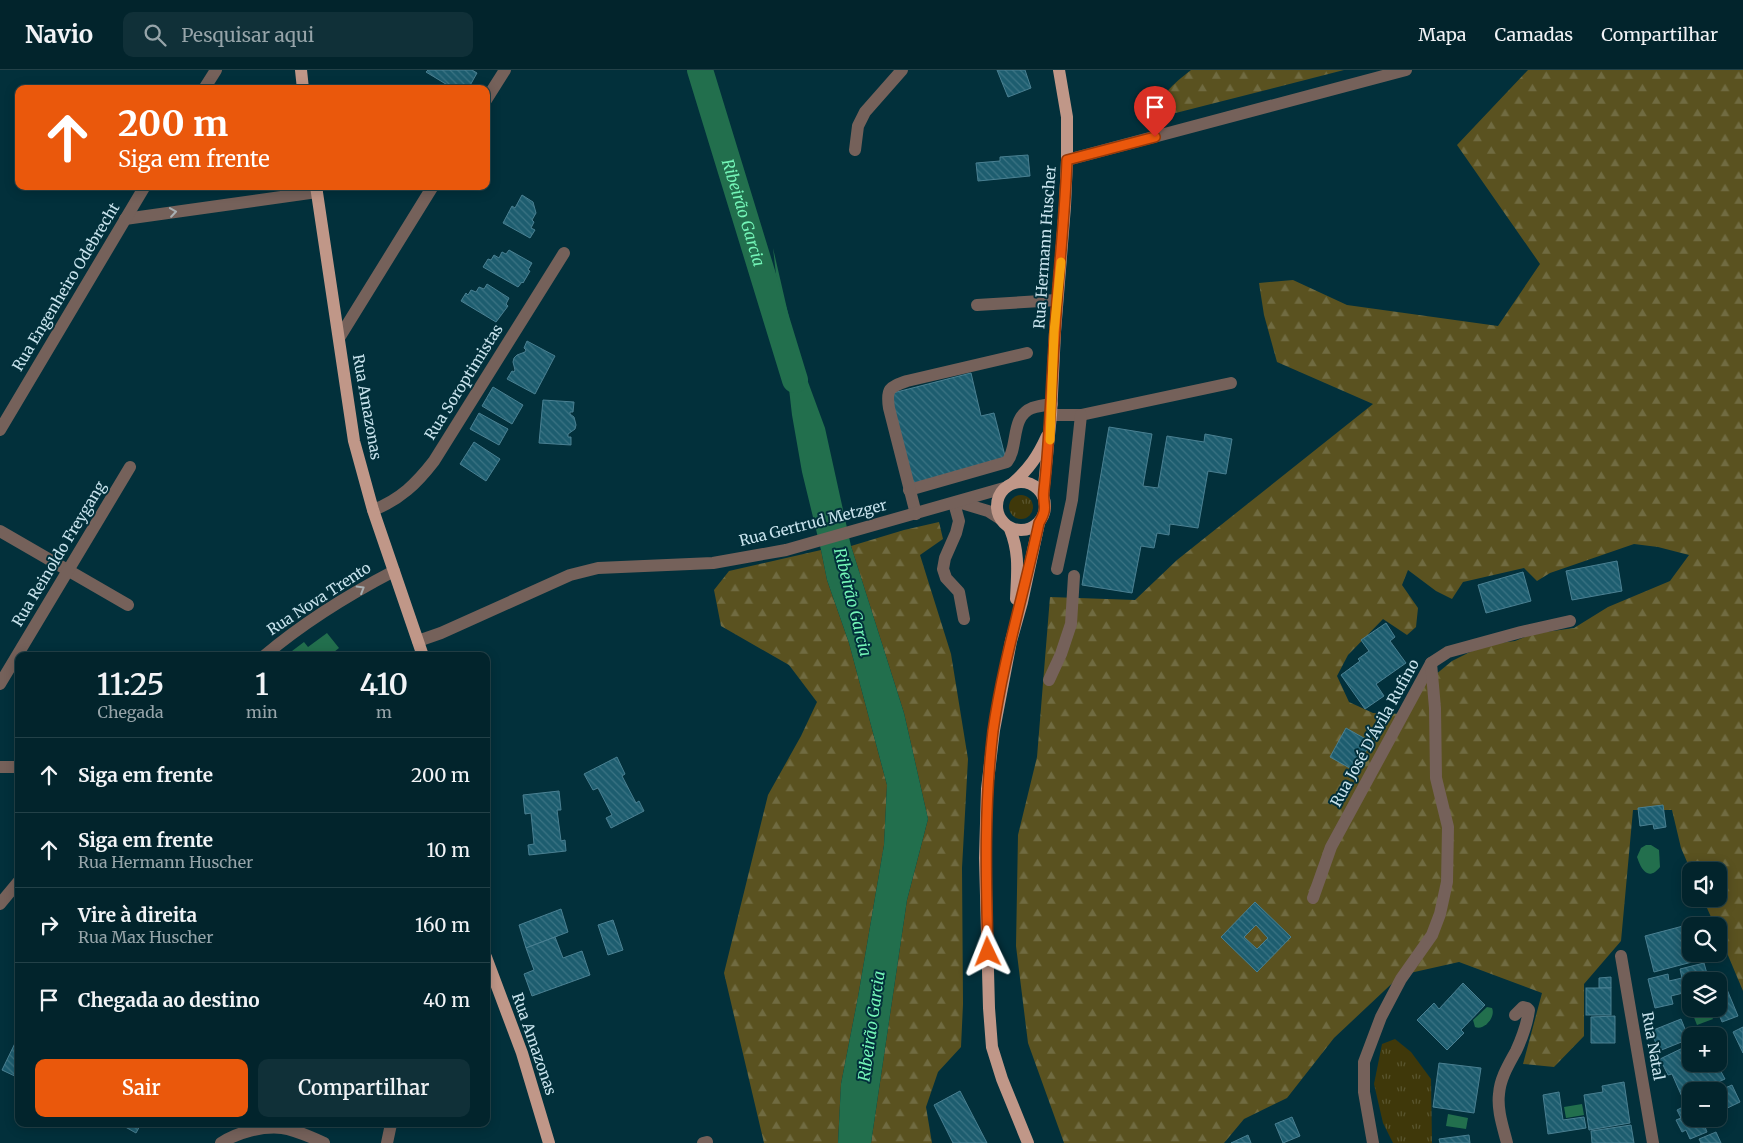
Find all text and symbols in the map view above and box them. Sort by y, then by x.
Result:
search box [123,12,473,57]
text: Navio [25,19,93,50]
icon: search [141,21,169,49]
text: Pesquisar aqui [181,23,314,47]
text: Mapa [1418,23,1467,46]
text: Camadas [1495,23,1573,46]
text: Compartilhar [1601,23,1718,46]
pin [1134,86,1176,137]
icon: arrive [1141,93,1169,121]
text: 200 m [118,102,228,146]
icon: ahead [35,105,100,170]
text: Siga em frente [118,145,270,173]
water label: Ribeirão Garcia [718,156,770,269]
street label: Rua Hermann Huscher [1029,164,1060,330]
street label: Rua Engenheiro Odebrecht [8,199,123,374]
one-way arrow [170,207,178,218]
street label: Rua Soroptimistas [420,320,507,443]
street label: Rua Amazonas [349,353,386,461]
street label: Rua Reinoldo Freygang [8,478,110,630]
street label: Rua Gertrud Metzger [737,495,889,550]
water label: Ribeirão Garcia [830,546,876,658]
street label: Rua Nova Trento [263,558,374,639]
one-way arrow [356,585,365,595]
street label: Rua José D'Ávila Rufino [1325,655,1423,810]
text: 11:25 [97,665,164,703]
text: 1 [255,665,269,703]
text: 410 [360,665,408,703]
text: Chegada [98,702,164,722]
text: min [246,702,278,722]
text: m [376,702,392,722]
icon: ahead [35,761,63,789]
text: Siga em frente [78,763,213,787]
text: 200 m [411,763,470,787]
text: Siga em frente [78,828,213,852]
icon: ahead [35,836,63,864]
text: 10 m [427,838,470,862]
text: Rua Hermann Huscher [78,852,253,872]
map controls [1682,862,1727,1127]
button: sound [1682,862,1727,907]
text: Vire à direita [78,903,197,927]
icon: right [35,911,63,939]
text: 160 m [415,913,470,937]
button: search [1682,917,1727,962]
position arrow [961,925,1013,977]
text: Rua Max Huscher [78,927,213,947]
water label: Ribeirão Garcia [853,969,889,1083]
button: layers [1682,972,1727,1017]
icon: arrive [35,986,63,1014]
text: Chegada ao destino [78,988,260,1012]
text: 40 m [423,988,470,1012]
street label: Rua Amazonas [508,990,561,1098]
street label: Rua Natal [1638,1010,1669,1082]
button: + [1682,1027,1727,1072]
button: Sair [35,1059,248,1117]
button: Compartilhar [258,1059,470,1117]
button: − [1682,1082,1727,1127]

